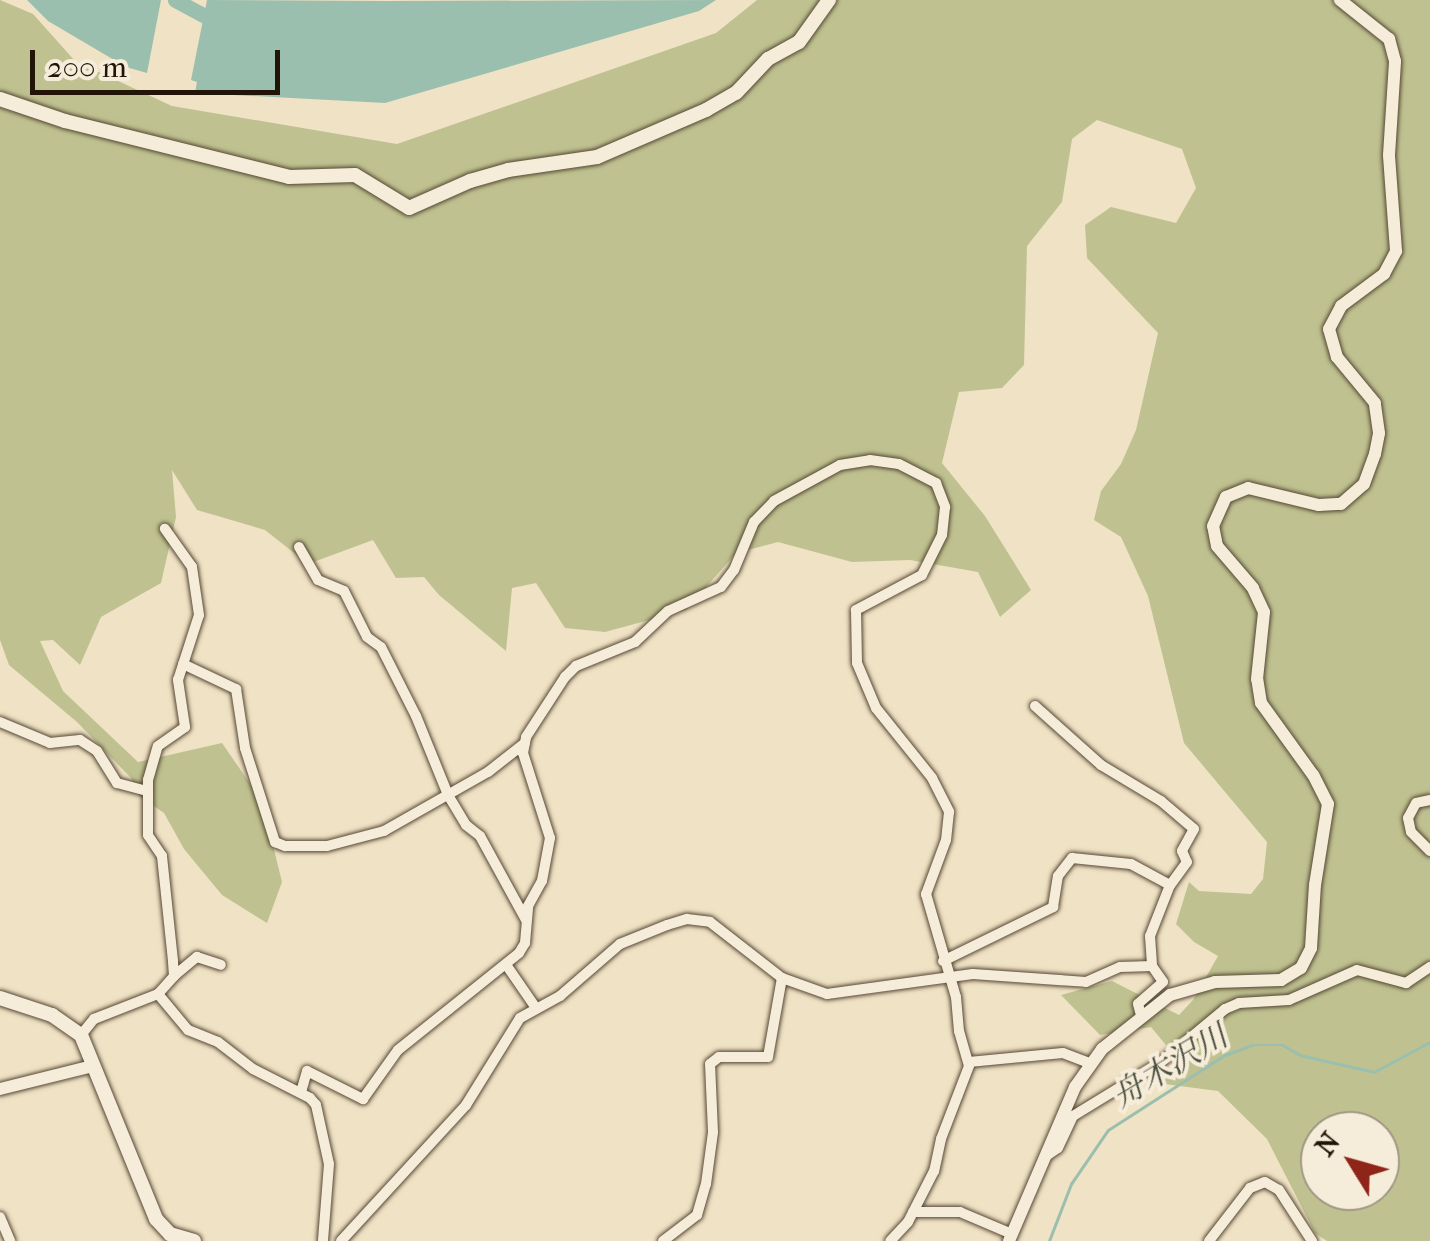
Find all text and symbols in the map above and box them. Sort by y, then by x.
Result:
scale bar [35,30,285,92]
text: 200 m [47,50,127,85]
water label: 舟木沢川 [1105,1018,1235,1116]
north arrow [1300,1111,1400,1211]
text: N [1308,1125,1347,1162]

